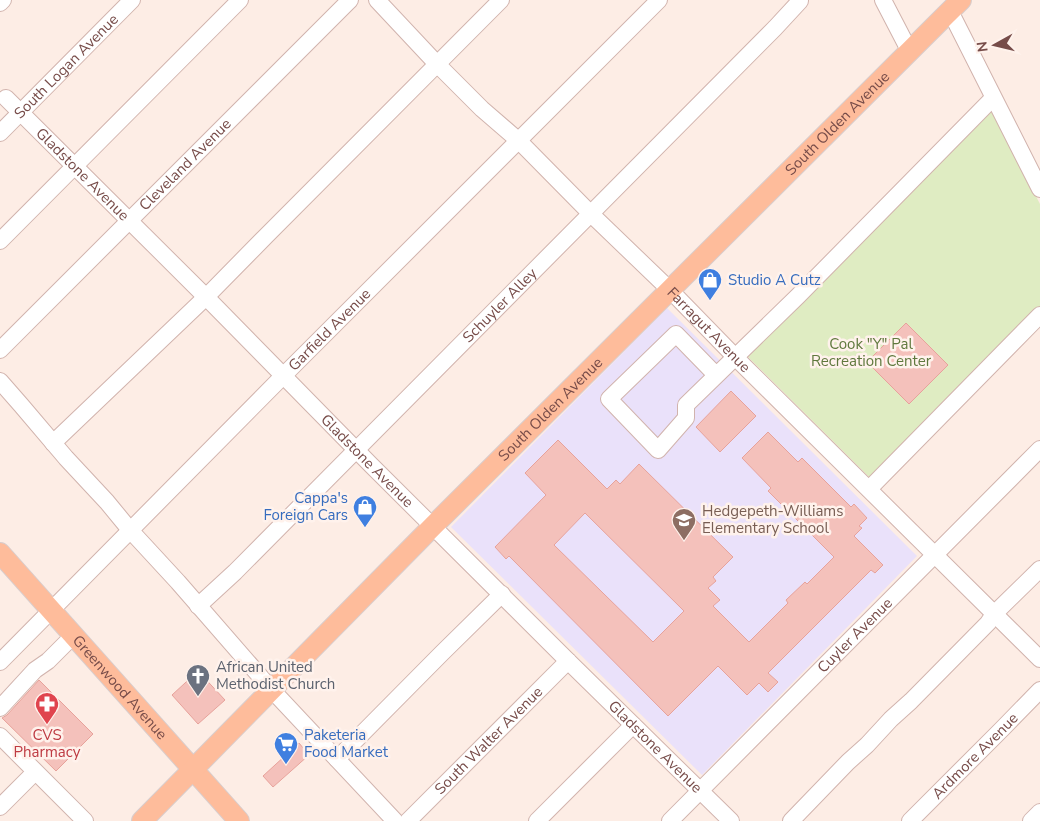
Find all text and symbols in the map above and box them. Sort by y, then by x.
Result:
street label: South Logan Avenue [10,9,123,123]
north arrow [970,20,1020,70]
text: N [972,40,993,53]
street label: South Olden Avenue [781,67,894,180]
street label: Cleveland Avenue [135,114,235,215]
street label: Gladstone Avenue [31,123,134,225]
street label: Schuyler Alley [458,263,541,347]
shop icon: Studio A Cutz [697,267,723,301]
place label: Studio A Cutz [728,270,821,290]
street label: Farragut Avenue [663,283,755,377]
street label: Garfield Avenue [284,284,375,375]
park label: Cook "Y" Pal Recreation Center [811,334,932,371]
street label: South Olden Avenue [494,353,607,466]
street label: Gladstone Avenue [316,410,418,512]
place label: Cappa's Foreign Cars [264,488,348,525]
shop icon: Cappa's Foreign Cars [352,494,378,528]
place label: Hedgepeth-Williams Elementary School [702,501,843,538]
school or university icon: Hedgepeth-Williams Elementary School [671,507,697,541]
street label: Cuyler Avenue [813,593,897,677]
street label: Greenwood Avenue [68,631,172,744]
place label: African United Methodist Church [216,657,335,694]
church icon: African United Methodist Church [185,663,211,697]
street label: South Walter Avenue [430,682,547,799]
pharmacy icon: CVS Pharmacy [34,691,60,725]
street label: Gladstone Avenue [604,696,707,797]
street label: Ardmore Avenue [928,708,1022,803]
place label: CVS Pharmacy [14,725,81,762]
place label: Paketeria Food Market [304,725,389,762]
supermarket icon: Paketeria Food Market [273,731,299,765]

